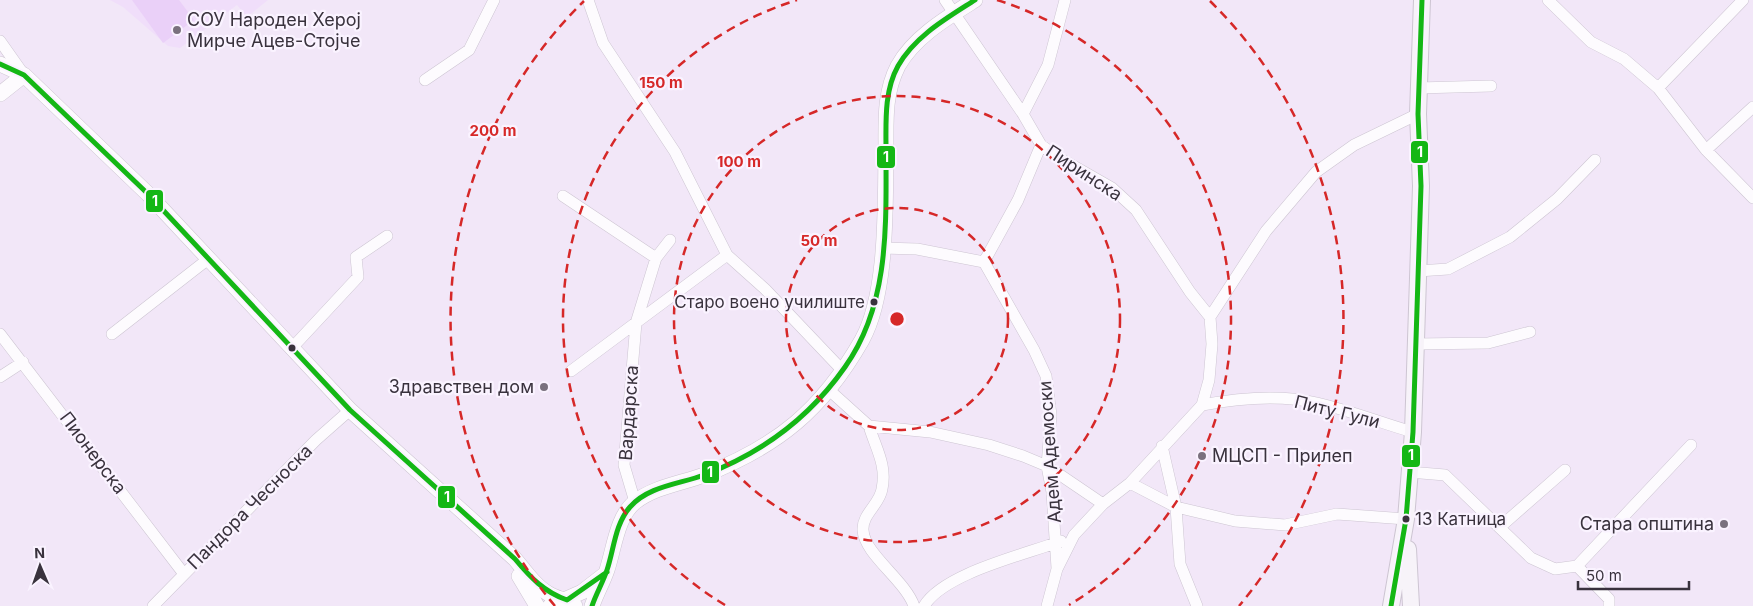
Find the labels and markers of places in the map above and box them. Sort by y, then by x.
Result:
place label: СОУ Народен Херој Мирче Ацев-Стојче [187,9,361,51]
marker: СОУ Народен Херој Мирче Ацев-Стојче [171,24,183,36]
place label: Старо воено училиште [674,292,865,312]
marker: Старо воено училиште [869,297,879,307]
centre of rings [888,310,906,328]
unlabelled marker [287,343,297,353]
place label: Здравствен дом [389,376,534,397]
marker: Здравствен дом [538,381,550,393]
place label: МЦСП - Прилеп [1212,445,1353,466]
marker: МЦСП - Прилеп [1196,450,1208,462]
place label: 13 Катница [1415,509,1506,529]
place label: Стара општина [1580,513,1714,534]
marker: 13 Катница [1401,514,1411,524]
marker: Стара општина [1718,518,1730,530]

